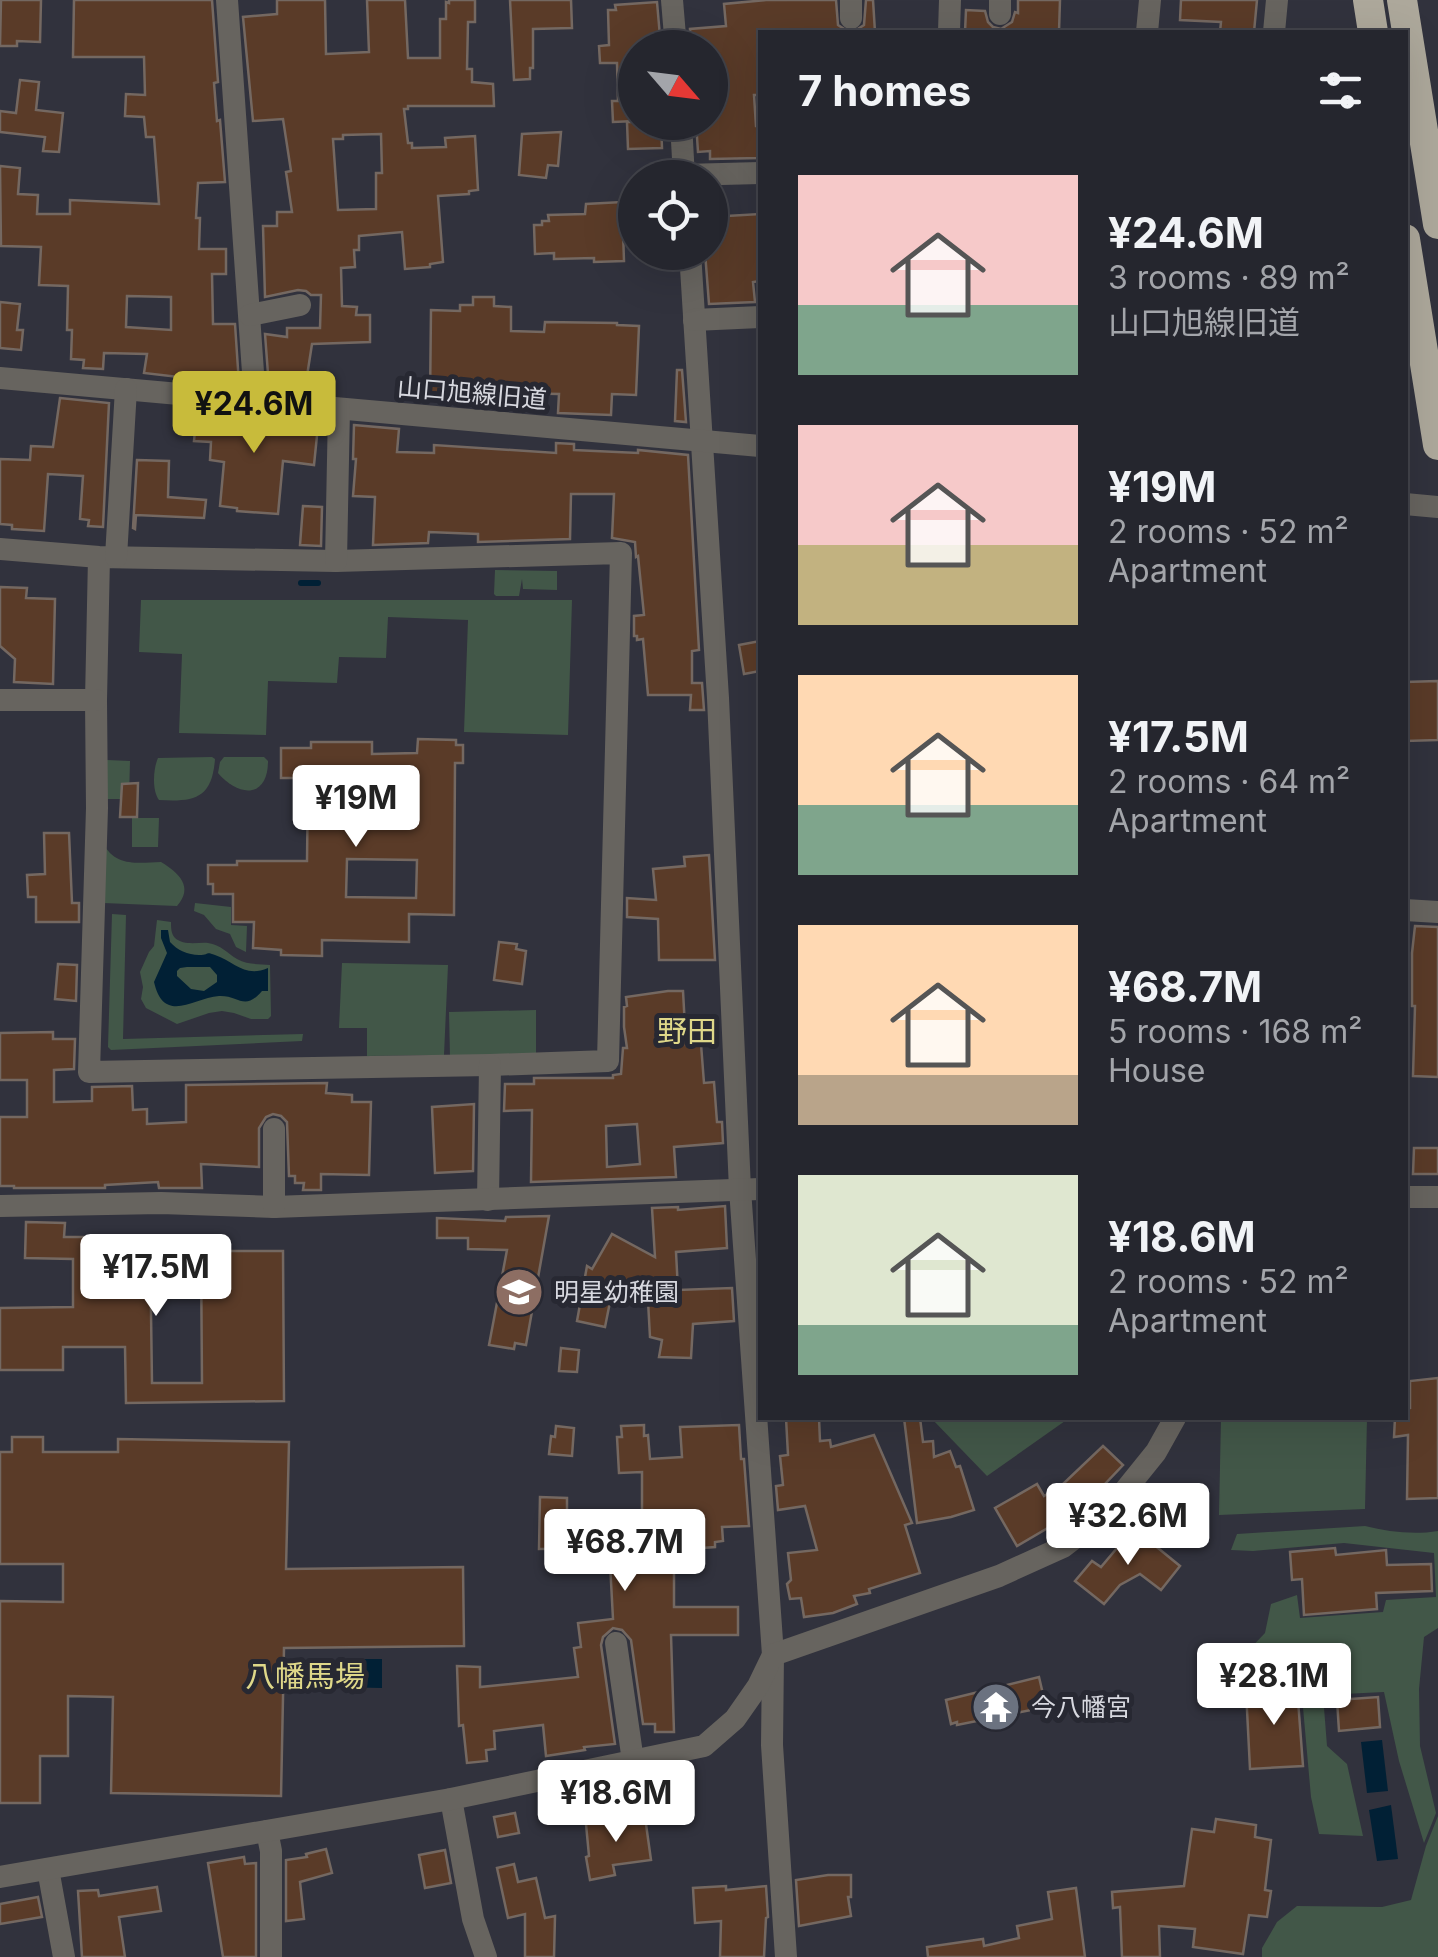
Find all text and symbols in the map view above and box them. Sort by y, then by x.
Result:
north arrow [618,30,728,140]
map controls [618,30,728,270]
icon: filters [1313,63,1368,118]
text: 7 homes [798,65,971,116]
button: locate [618,160,728,270]
text: ¥24.6M [1108,207,1264,258]
icon: home [878,215,998,335]
text: 3 rooms · 89 m² [1108,258,1350,297]
text: 山口旭線旧道 [1108,303,1300,342]
pin: ¥24.6M [173,371,335,456]
street label: 山口旭線旧道 [396,372,548,414]
text: ¥24.6M [195,384,313,423]
text: ¥19M [1108,461,1216,512]
icon: home [878,465,998,585]
text: 2 rooms · 52 m² [1108,512,1349,551]
text: Apartment [1108,551,1267,590]
text: ¥17.5M [1108,711,1249,762]
icon: home [878,715,998,835]
text: 2 rooms · 64 m² [1108,762,1350,801]
pin: ¥19M [297,765,415,850]
text: ¥19M [315,778,397,817]
text: Apartment [1108,801,1267,840]
text: ¥68.7M [1108,961,1262,1012]
icon: home [878,965,998,1085]
text: 5 rooms · 168 m² [1108,1012,1362,1051]
district label: 野田 [657,1013,717,1049]
text: House [1108,1051,1205,1090]
text: ¥18.6M [1108,1211,1256,1262]
icon: home [878,1215,998,1335]
pin: ¥17.5M [75,1234,237,1319]
text: ¥17.5M [102,1247,210,1286]
text: 2 rooms · 52 m² [1108,1262,1349,1301]
school or university icon: 明星幼稚園 [493,1266,545,1318]
place label: 明星幼稚園 [554,1277,679,1307]
text: Apartment [1108,1301,1267,1340]
pin: ¥32.6M [1047,1483,1209,1568]
text: ¥32.6M [1068,1496,1188,1535]
pin: ¥68.7M [544,1509,706,1594]
text: ¥68.7M [566,1522,684,1561]
pin: ¥28.1M [1193,1643,1355,1728]
text: ¥28.1M [1219,1656,1329,1695]
district label: 八幡馬場 [245,1658,365,1694]
temple icon: 今八幡宮 [970,1681,1022,1733]
place label: 今八幡宮 [1031,1692,1131,1722]
pin: ¥18.6M [535,1760,697,1845]
text: ¥18.6M [560,1773,672,1812]

